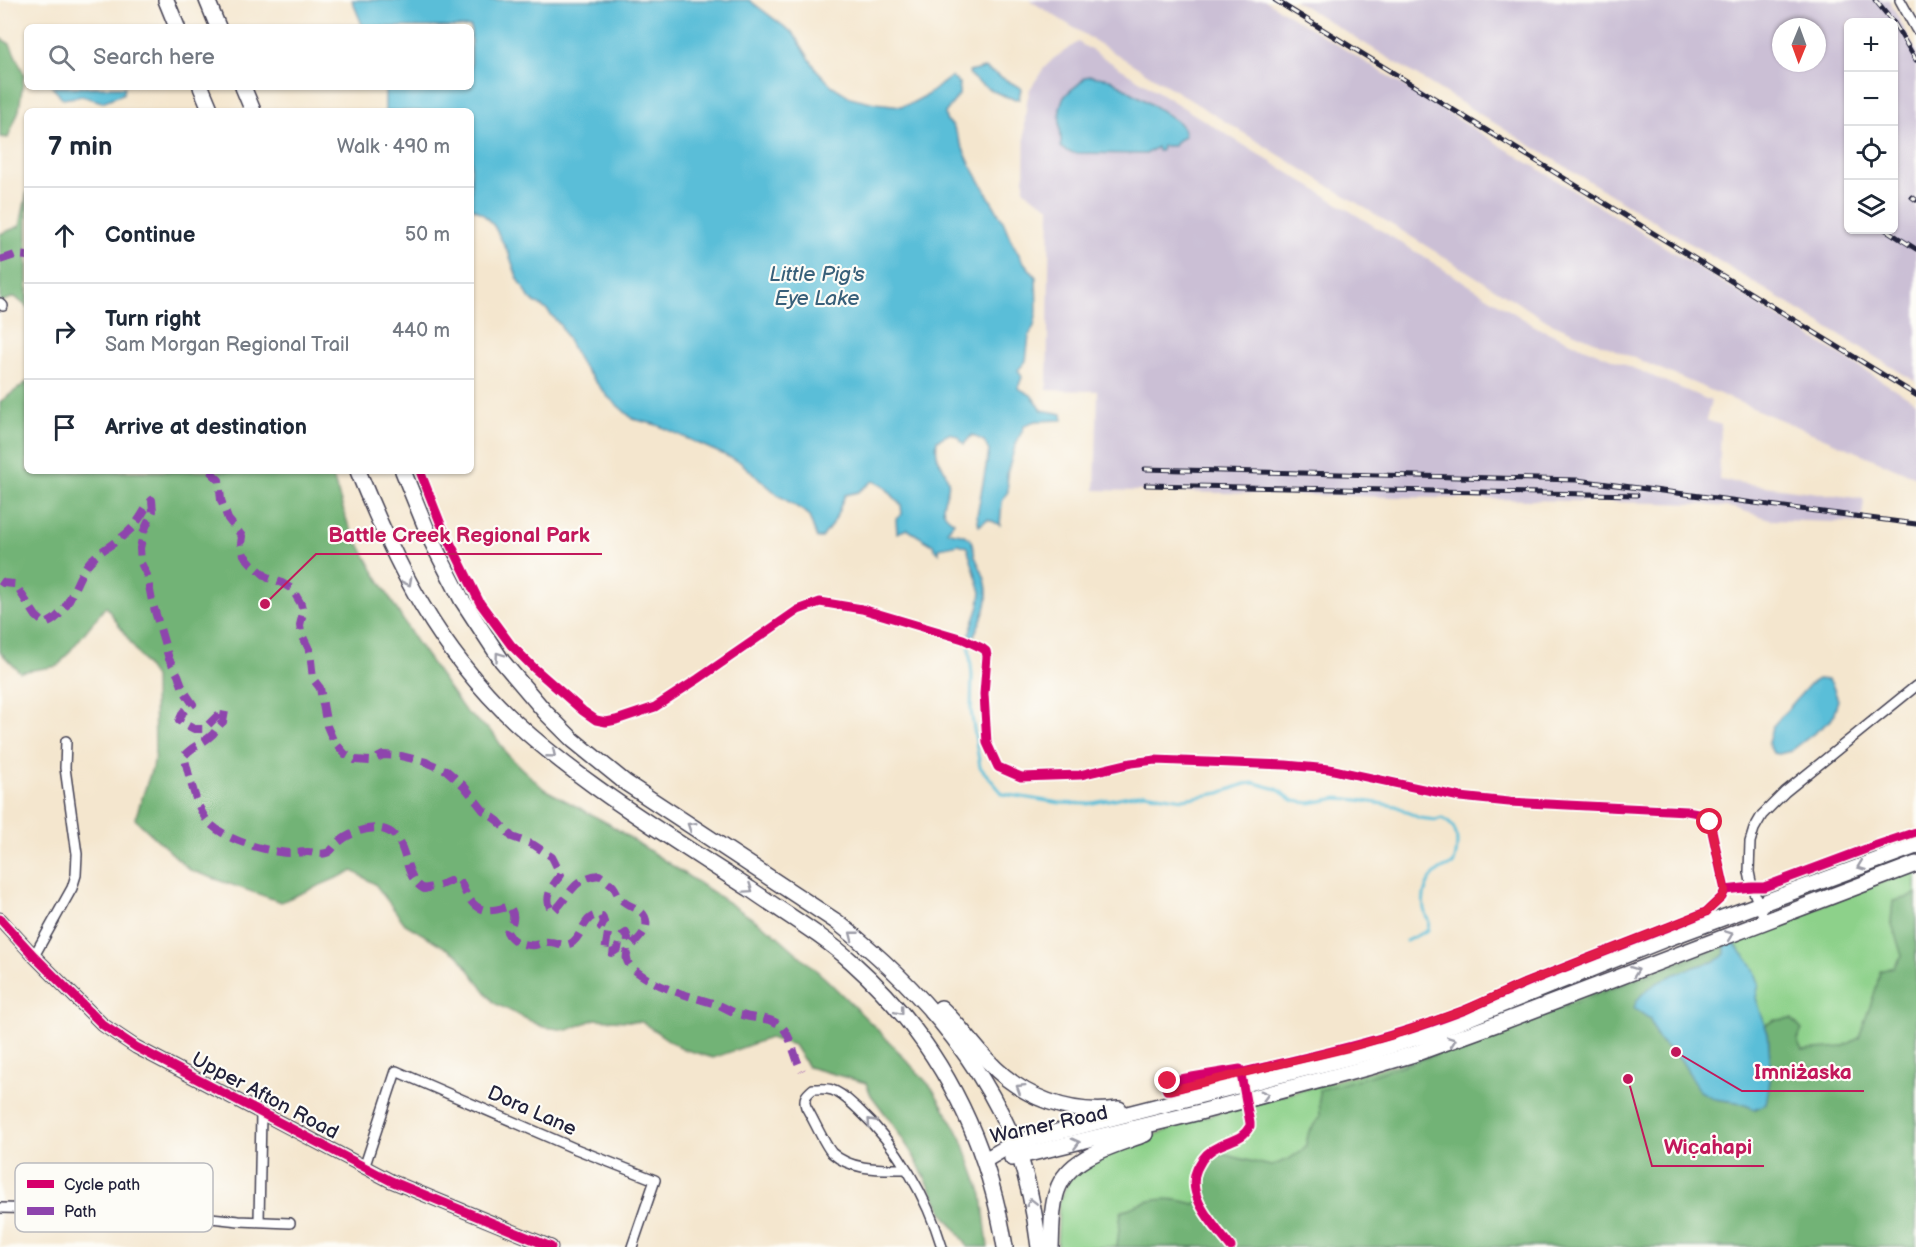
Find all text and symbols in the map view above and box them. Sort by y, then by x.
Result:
north arrow [1772,18,1826,72]
map controls [1844,18,1898,234]
button: + [1844,18,1898,72]
search box [24,24,474,90]
icon: search [45,41,78,74]
text: Search here [93,44,215,71]
button: − [1844,72,1898,126]
button: locate [1844,126,1898,180]
text: 7 min [48,132,112,163]
text: Walk · 490 m [337,135,450,159]
button: layers [1844,180,1898,234]
icon: ahead [48,219,81,252]
text: Continue [105,222,195,249]
text: 50 m [405,223,450,247]
water label: Little Pig's Eye Lake [769,262,865,311]
text: Turn right [105,306,201,333]
icon: right [48,315,81,348]
text: 440 m [392,319,450,343]
text: Sam Morgan Regional Trail [105,333,349,357]
icon: arrive [48,411,81,444]
text: Arrive at destination [105,414,307,441]
callout: Battle Creek Regional Park [316,515,602,554]
text: Battle Creek Regional Park [328,523,590,548]
one-way arrow [401,576,412,586]
one-way arrow [495,652,506,663]
one-way arrow [545,746,556,757]
route start [1696,808,1722,834]
one-way arrow [687,822,698,833]
one-way arrow [1856,858,1867,871]
one-way arrow [742,882,753,893]
one-way arrow [1723,930,1734,942]
one-way arrow [849,931,860,942]
one-way arrow [1629,966,1639,979]
one-way arrow [893,1004,904,1015]
one-way arrow [1447,1035,1457,1048]
street label: Upper Afton Road [188,1047,342,1145]
callout: Imniżaska [1742,1052,1864,1091]
text: Imniżaska [1754,1060,1852,1085]
route end [1154,1067,1180,1093]
street label: Dora Lane [484,1081,580,1141]
one-way arrow [1016,1083,1026,1095]
one-way arrow [1259,1090,1270,1102]
street label: Warner Road [988,1101,1110,1149]
one-way arrow [867,1119,878,1129]
callout: Wic̣aḣapi [1652,1127,1764,1166]
text: Wic̣aḣapi [1664,1134,1752,1160]
one-way arrow [1071,1137,1081,1150]
legend [15,1163,213,1232]
text: Cycle path [64,1176,140,1195]
one-way arrow [1026,1197,1039,1207]
text: Path [64,1203,96,1222]

